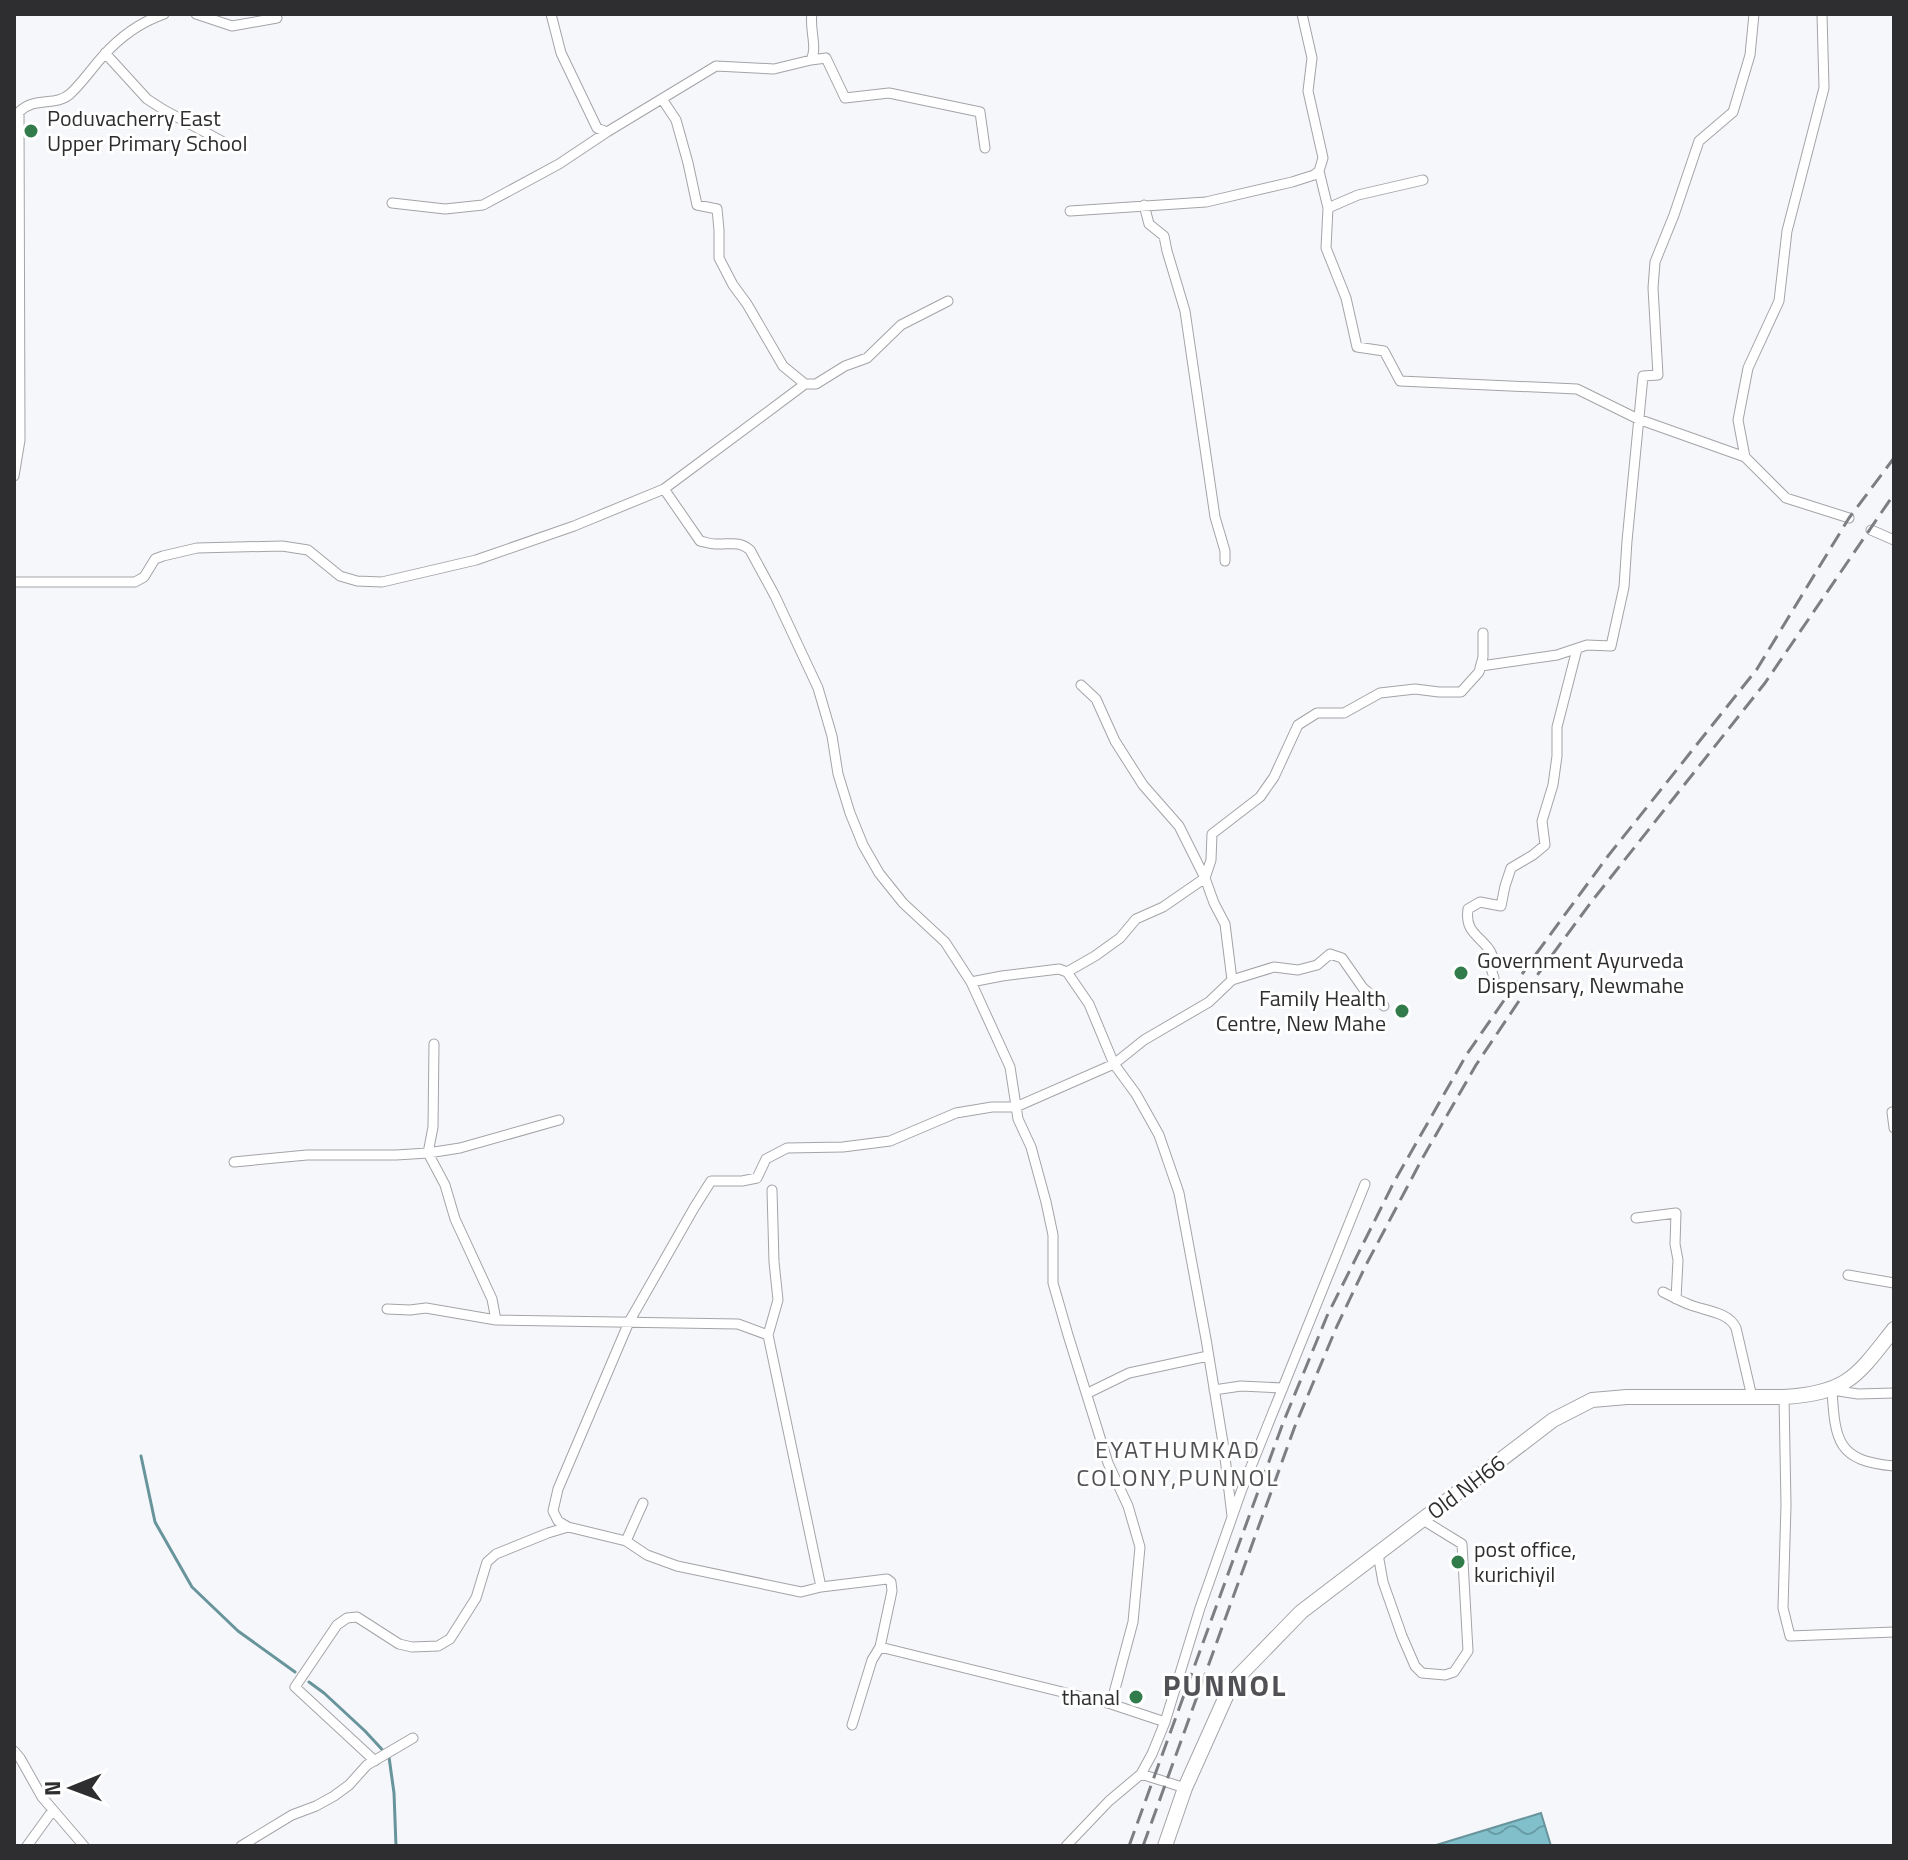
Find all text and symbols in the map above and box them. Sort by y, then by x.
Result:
place label: Poduvacherry East Upper Primary School [47,101,248,160]
marker: Poduvacherry East Upper Primary School [22,122,40,140]
place label: Government Ayurveda Dispensary, Newmahe [1477,943,1684,1002]
marker: Government Ayurveda Dispensary, Newmahe [1452,964,1470,982]
place label: Family Health Centre, New Mahe [1216,981,1386,1040]
marker: Family Health Centre, New Mahe [1393,1002,1411,1020]
district label: EYATHUMKAD COLONY,PUNNOL [1076,1431,1280,1495]
street label: Old NH66 [1420,1446,1512,1528]
place label: post office, kurichiyil [1474,1532,1576,1591]
marker: post office, kurichiyil [1449,1553,1467,1571]
district label: PUNNOL [1163,1662,1287,1708]
place label: thanal [1062,1680,1120,1714]
marker: thanal [1127,1688,1145,1706]
north arrow [32,1748,112,1828]
text: N [35,1780,69,1796]

